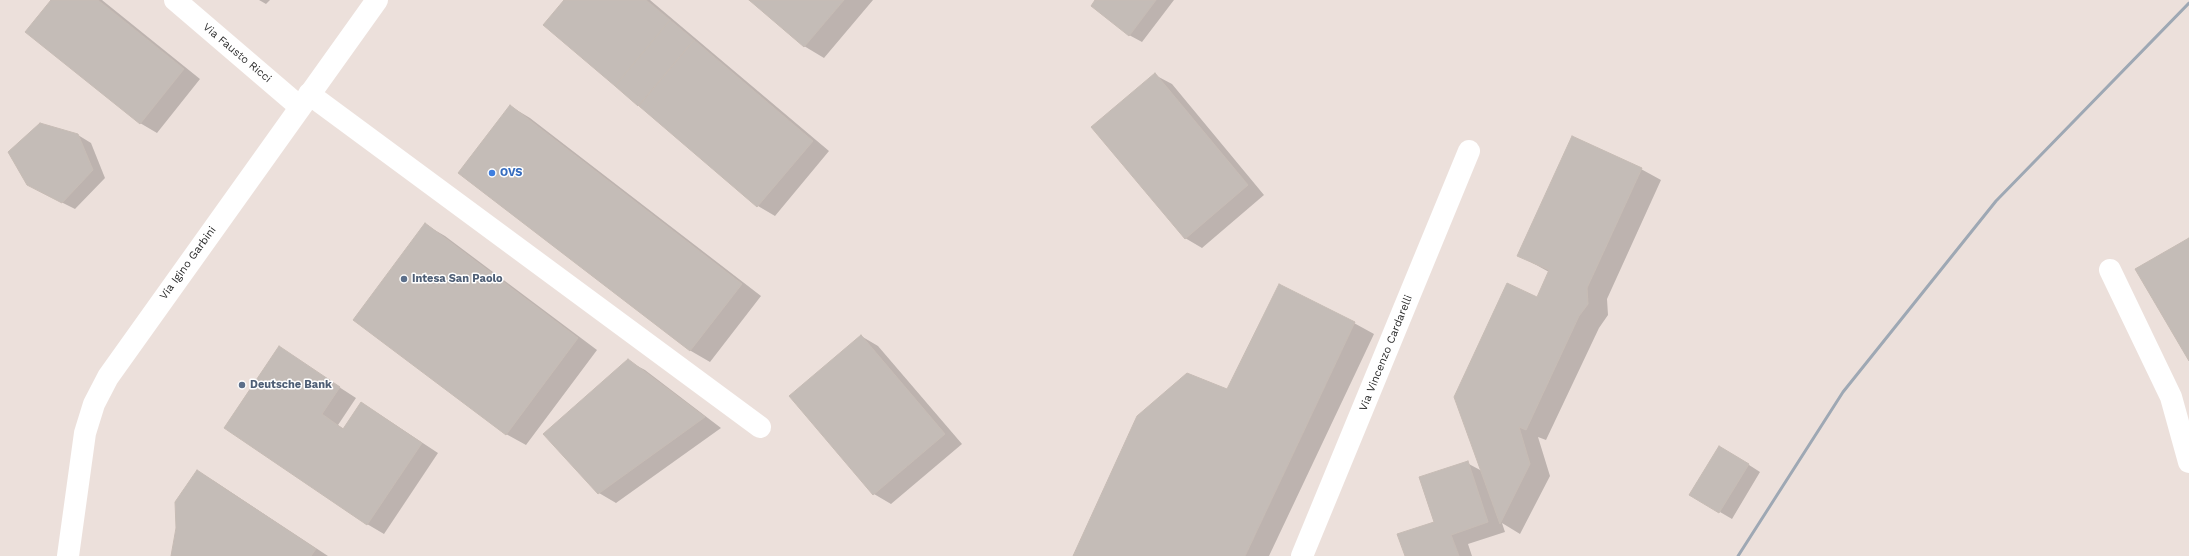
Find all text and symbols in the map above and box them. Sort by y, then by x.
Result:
street label: Via Fausto Ricci [200,21,274,85]
place label: OVS [500,166,522,180]
marker: OVS [487,168,497,178]
street label: Via Igino Garbini [157,224,219,302]
place label: Intesa San Paolo [412,272,503,286]
marker: Intesa San Paolo [399,274,409,284]
street label: Via Vincenzo Cardarelli [1357,293,1415,413]
place label: Deutsche Bank [250,378,332,392]
marker: Deutsche Bank [237,380,247,390]

